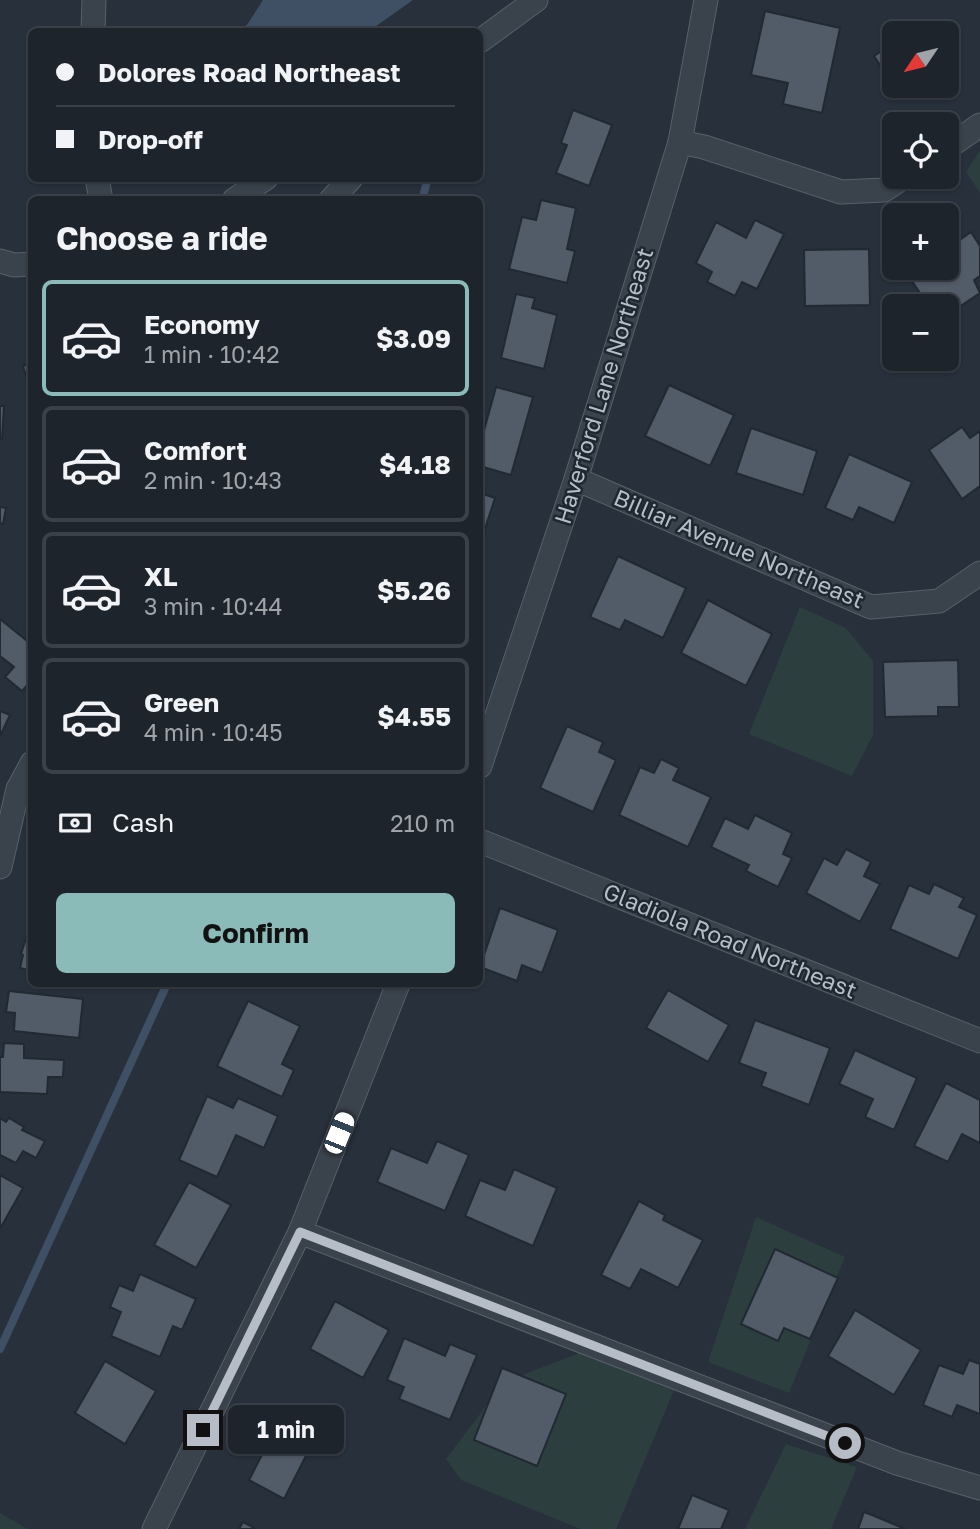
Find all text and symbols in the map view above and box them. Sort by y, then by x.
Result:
north arrow [882,21,959,98]
map controls [882,21,959,371]
text: Dolores Road Northeast [98,57,401,88]
button: locate [882,112,959,189]
text: Drop-off [98,124,203,155]
button: + [882,203,959,280]
text: Choose a ride [56,219,268,257]
street label: Haverford Lane Northeast [548,244,658,527]
button: − [882,294,959,371]
icon: car [60,307,123,370]
text: Economy [144,309,260,340]
text: $3.09 [376,323,451,354]
text: 1 min · 10:42 [144,340,280,368]
icon: car [60,433,123,496]
text: Comfort [144,435,247,466]
text: $4.18 [379,449,451,480]
text: 2 min · 10:43 [144,466,282,494]
street label: Billiar Avenue Northeast [610,483,869,614]
icon: car [60,559,123,622]
text: XL [144,561,178,592]
text: $5.26 [377,575,451,606]
text: 3 min · 10:44 [144,592,283,620]
icon: car [60,685,123,748]
text: Green [144,687,219,718]
text: $4.55 [377,701,451,732]
text: 4 min · 10:45 [144,718,283,746]
icon: cash [56,804,94,842]
text: Cash [112,807,174,838]
text: 210 m [390,809,455,837]
street label: Gladiola Road Northeast [600,876,861,1004]
button: Confirm [56,893,455,973]
car [322,1110,357,1156]
callout: 1 min [228,1406,343,1454]
route end [187,1414,219,1446]
text: 1 min [257,1415,315,1443]
route start [829,1427,861,1459]

